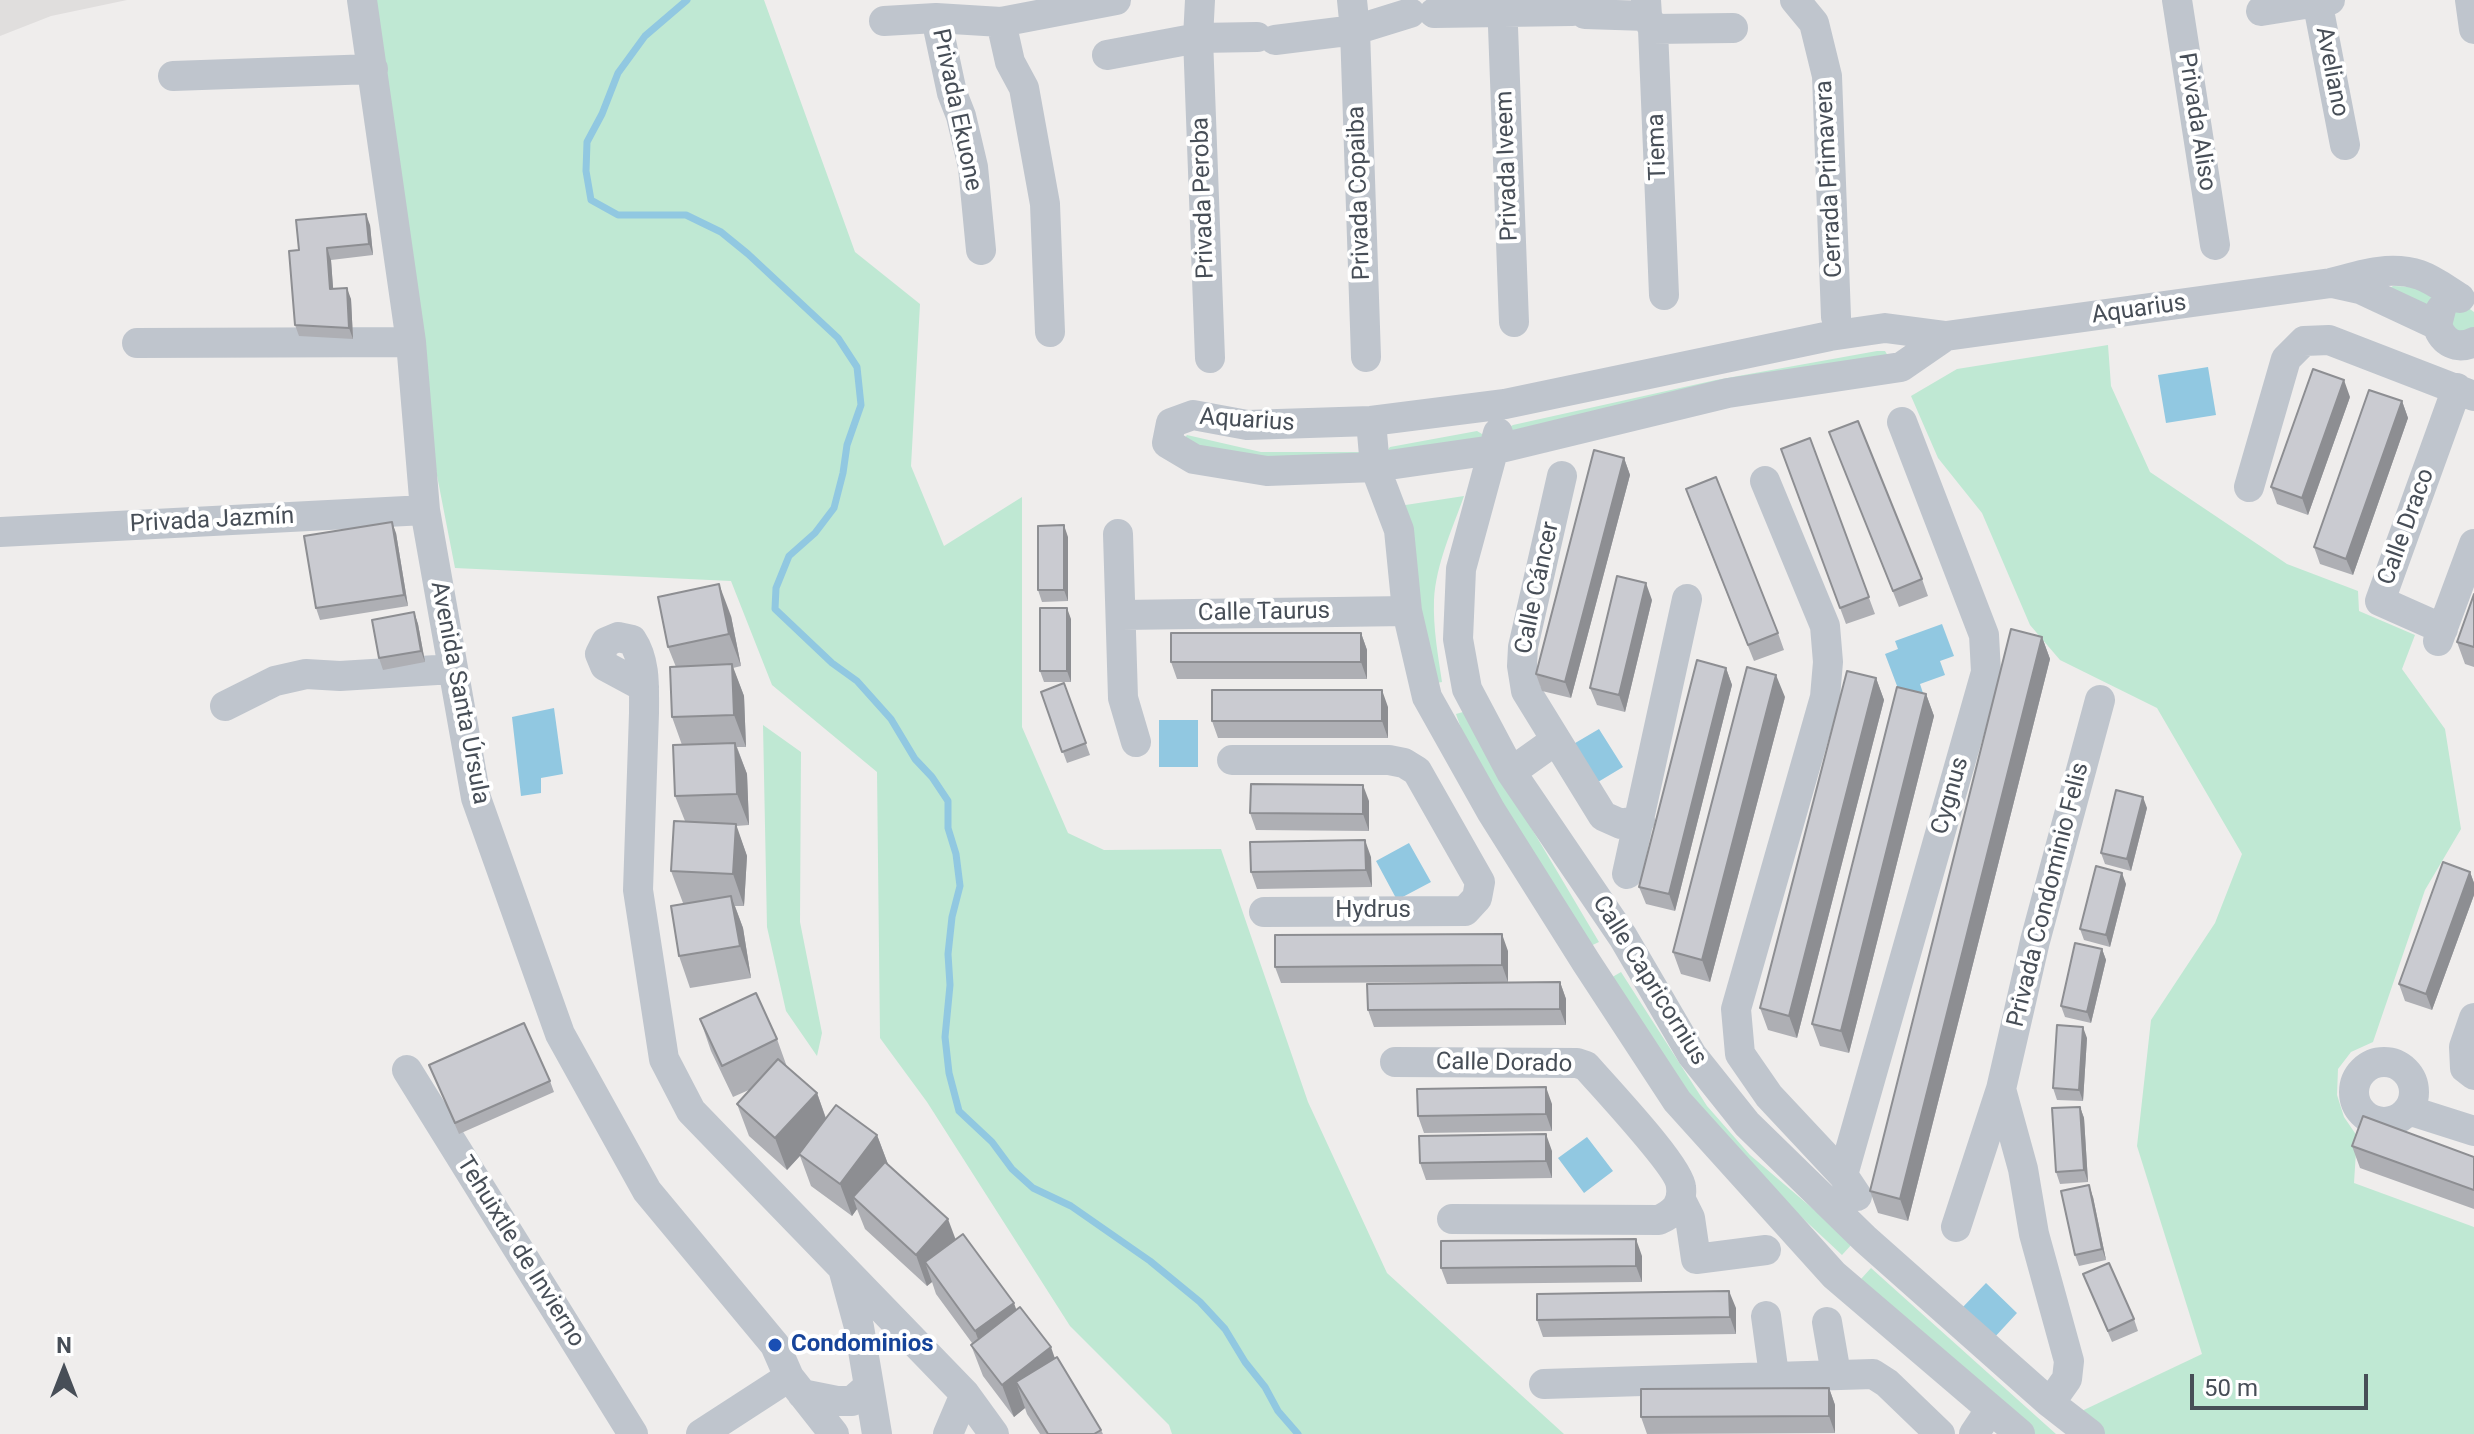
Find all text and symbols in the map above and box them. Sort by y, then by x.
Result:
street label: Aveliano [2308,25,2354,119]
street label: Privada Ekuone [925,26,987,194]
street label: Privada Aliso [2171,51,2221,193]
street label: Cerrada Primavera [1810,80,1850,278]
street label: Privada Iveem [1491,90,1525,242]
street label: Privada Copaiba [1343,105,1377,281]
street label: Tiema [1642,113,1674,181]
street label: Privada Peroba [1187,117,1221,279]
street label: Aquarius [2090,289,2188,331]
street label: Aquarius [1199,403,1295,439]
street label: Calle Draco [2373,465,2441,589]
street label: Privada Jazmín [129,502,295,540]
street label: Calle Cáncer [1510,519,1566,657]
street label: Avenida Santa Úrsula [423,579,495,807]
street label: Calle Taurus [1198,597,1330,629]
street label: Cygnus [1926,754,1976,838]
street label: Privada Condominio Felis [2002,760,2096,1030]
street label: Calle Capricornius [1585,891,1713,1071]
street label: Hydrus [1335,897,1411,925]
street label: Calle Dorado [1436,1048,1572,1080]
street label: Tehuixtle de Invierno [450,1151,590,1353]
north arrow [24,1330,104,1410]
place label: Condominios [791,1331,934,1359]
text: N [56,1333,72,1358]
marker: Condominios [766,1336,784,1354]
scale bar [2194,1358,2372,1408]
text: 50 m [2204,1374,2258,1402]

